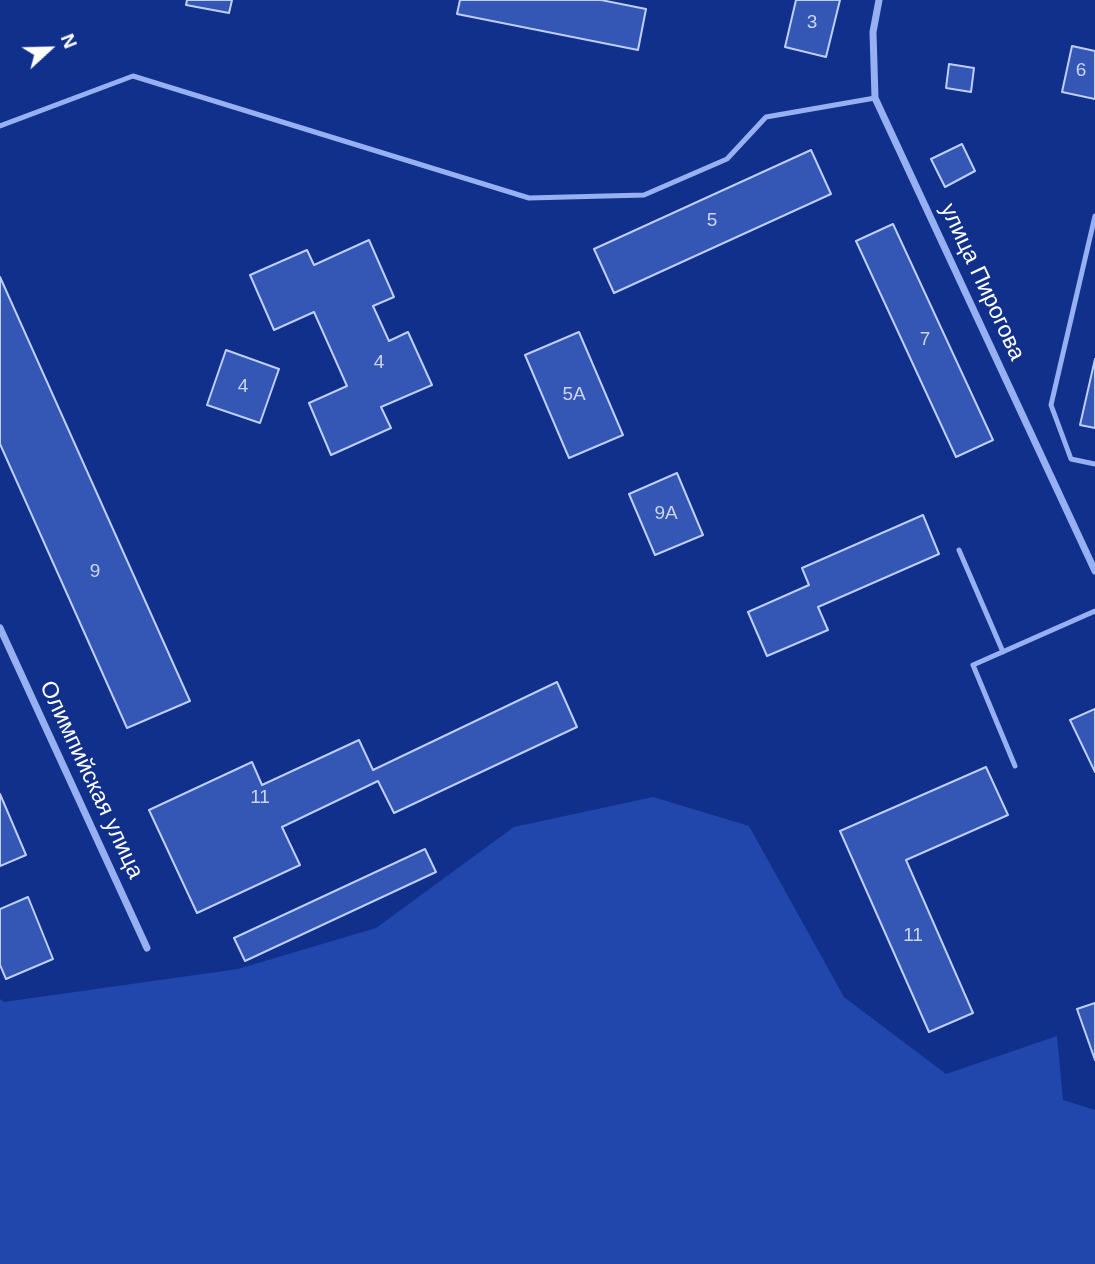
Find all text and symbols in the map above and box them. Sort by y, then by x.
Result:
house number: 3 [807,12,817,34]
north arrow [14,14,84,84]
text: N [57,31,81,51]
house number: 6 [1076,60,1086,82]
street label: улица Пирогова [934,199,1030,365]
house number: 5 [707,210,717,232]
house number: 7 [920,329,930,351]
house number: 4 [374,352,384,374]
house number: 4 [238,376,248,398]
house number: 5А [562,384,586,406]
house number: 9А [654,503,678,525]
house number: 9 [90,561,100,583]
street label: Олимпийская улица [33,677,149,883]
house number: 11 [250,787,270,809]
house number: 11 [903,925,923,947]

